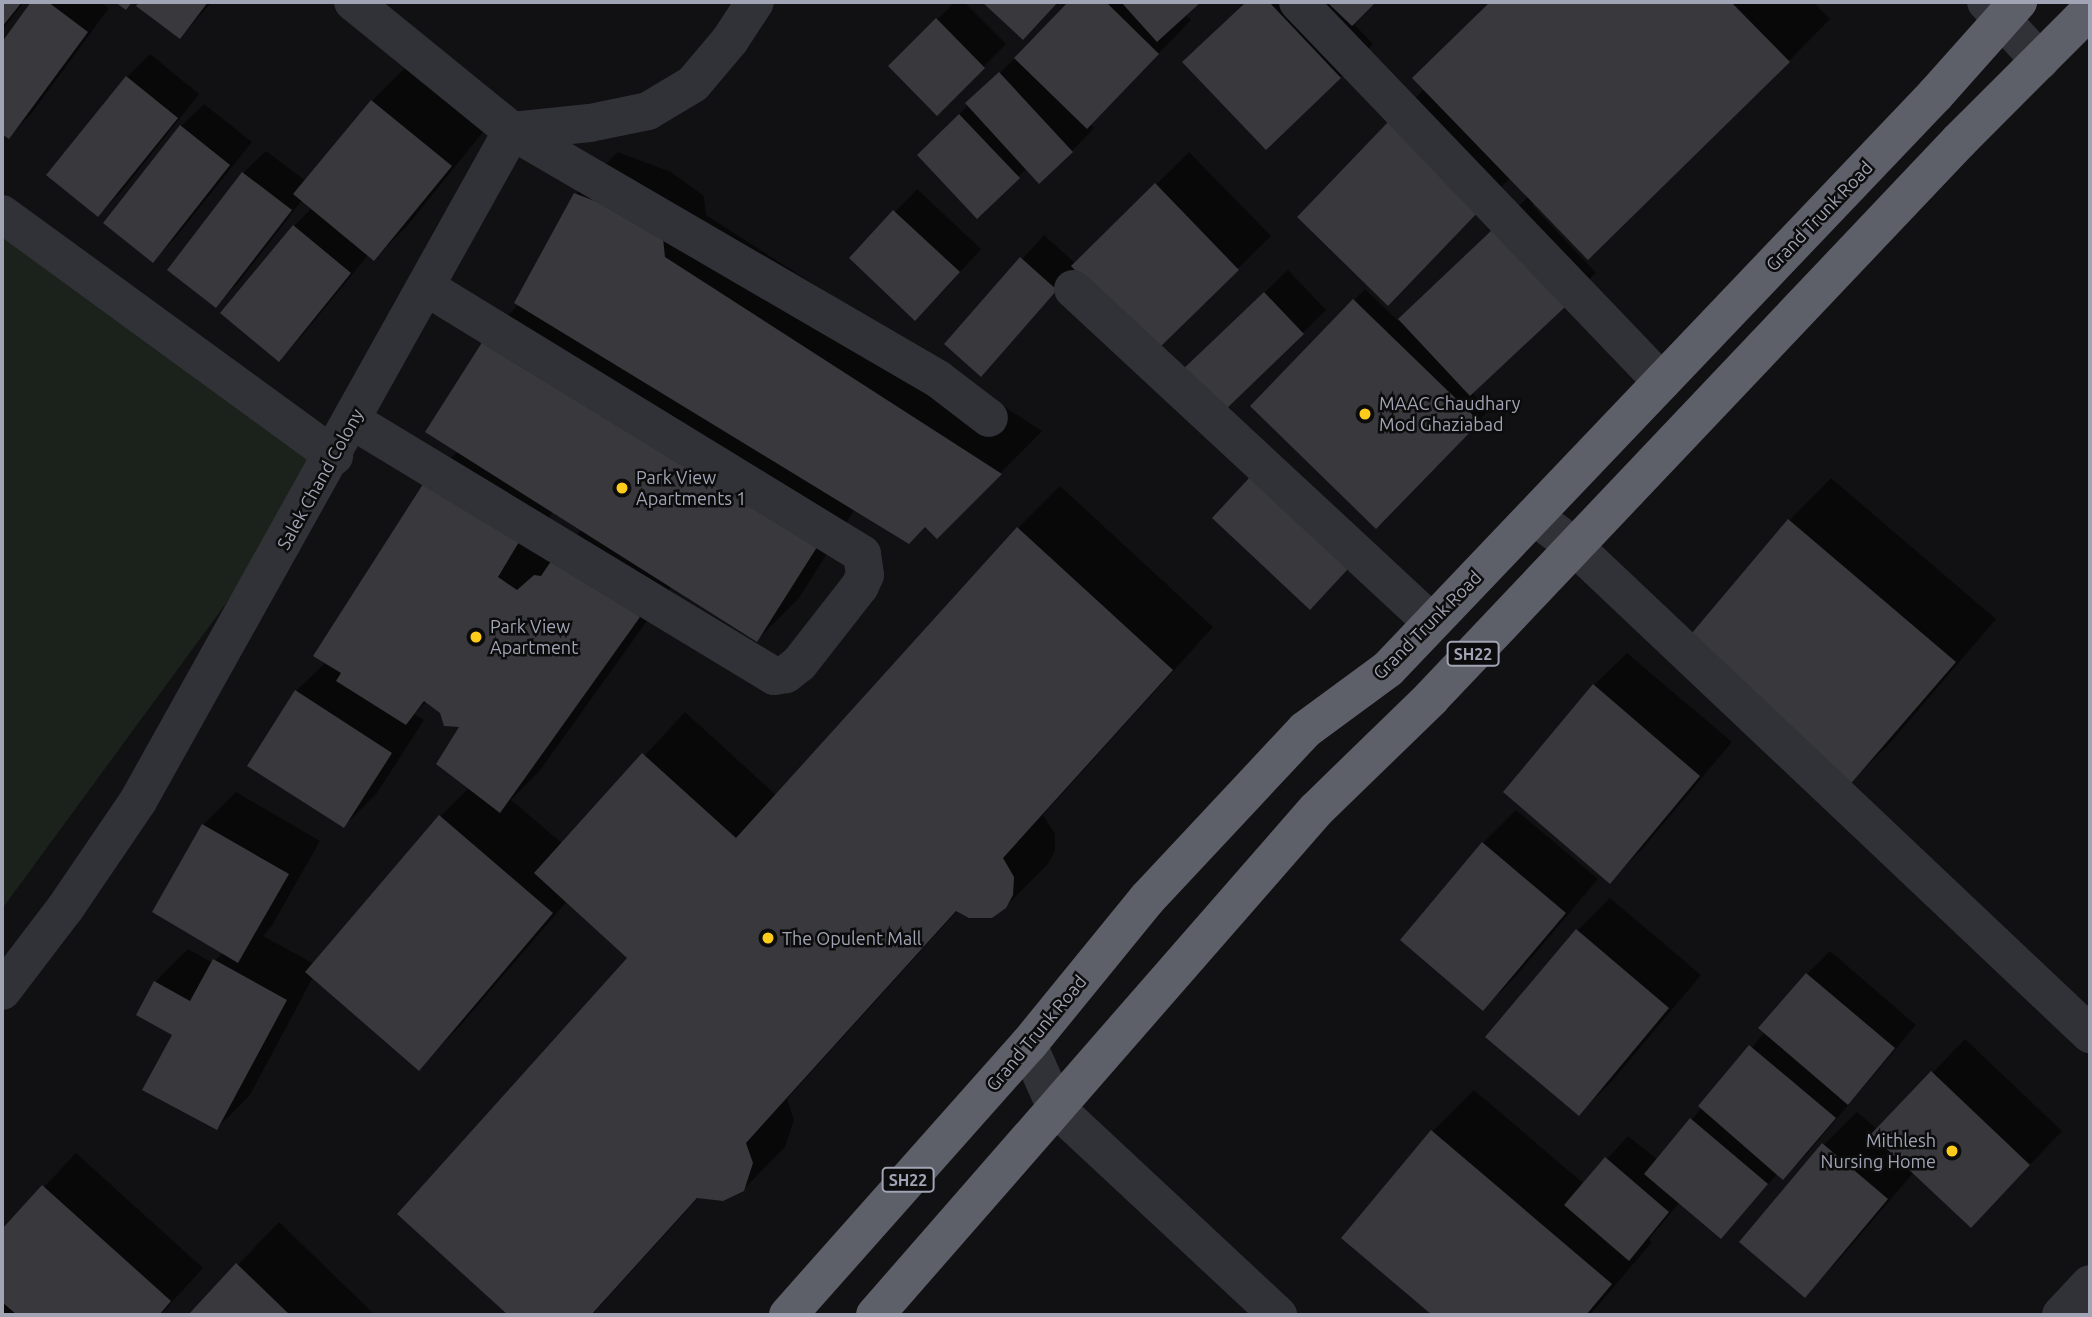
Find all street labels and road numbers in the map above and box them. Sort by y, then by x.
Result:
street label: Grand Trunk Road [1761,157,1877,275]
street label: Salek Chand Colony [272,405,368,553]
street label: Grand Trunk Road [1368,566,1486,684]
road number: SH22 [1445,642,1501,666]
street label: Grand Trunk Road [981,971,1091,1095]
road number: SH22 [880,1168,936,1192]

